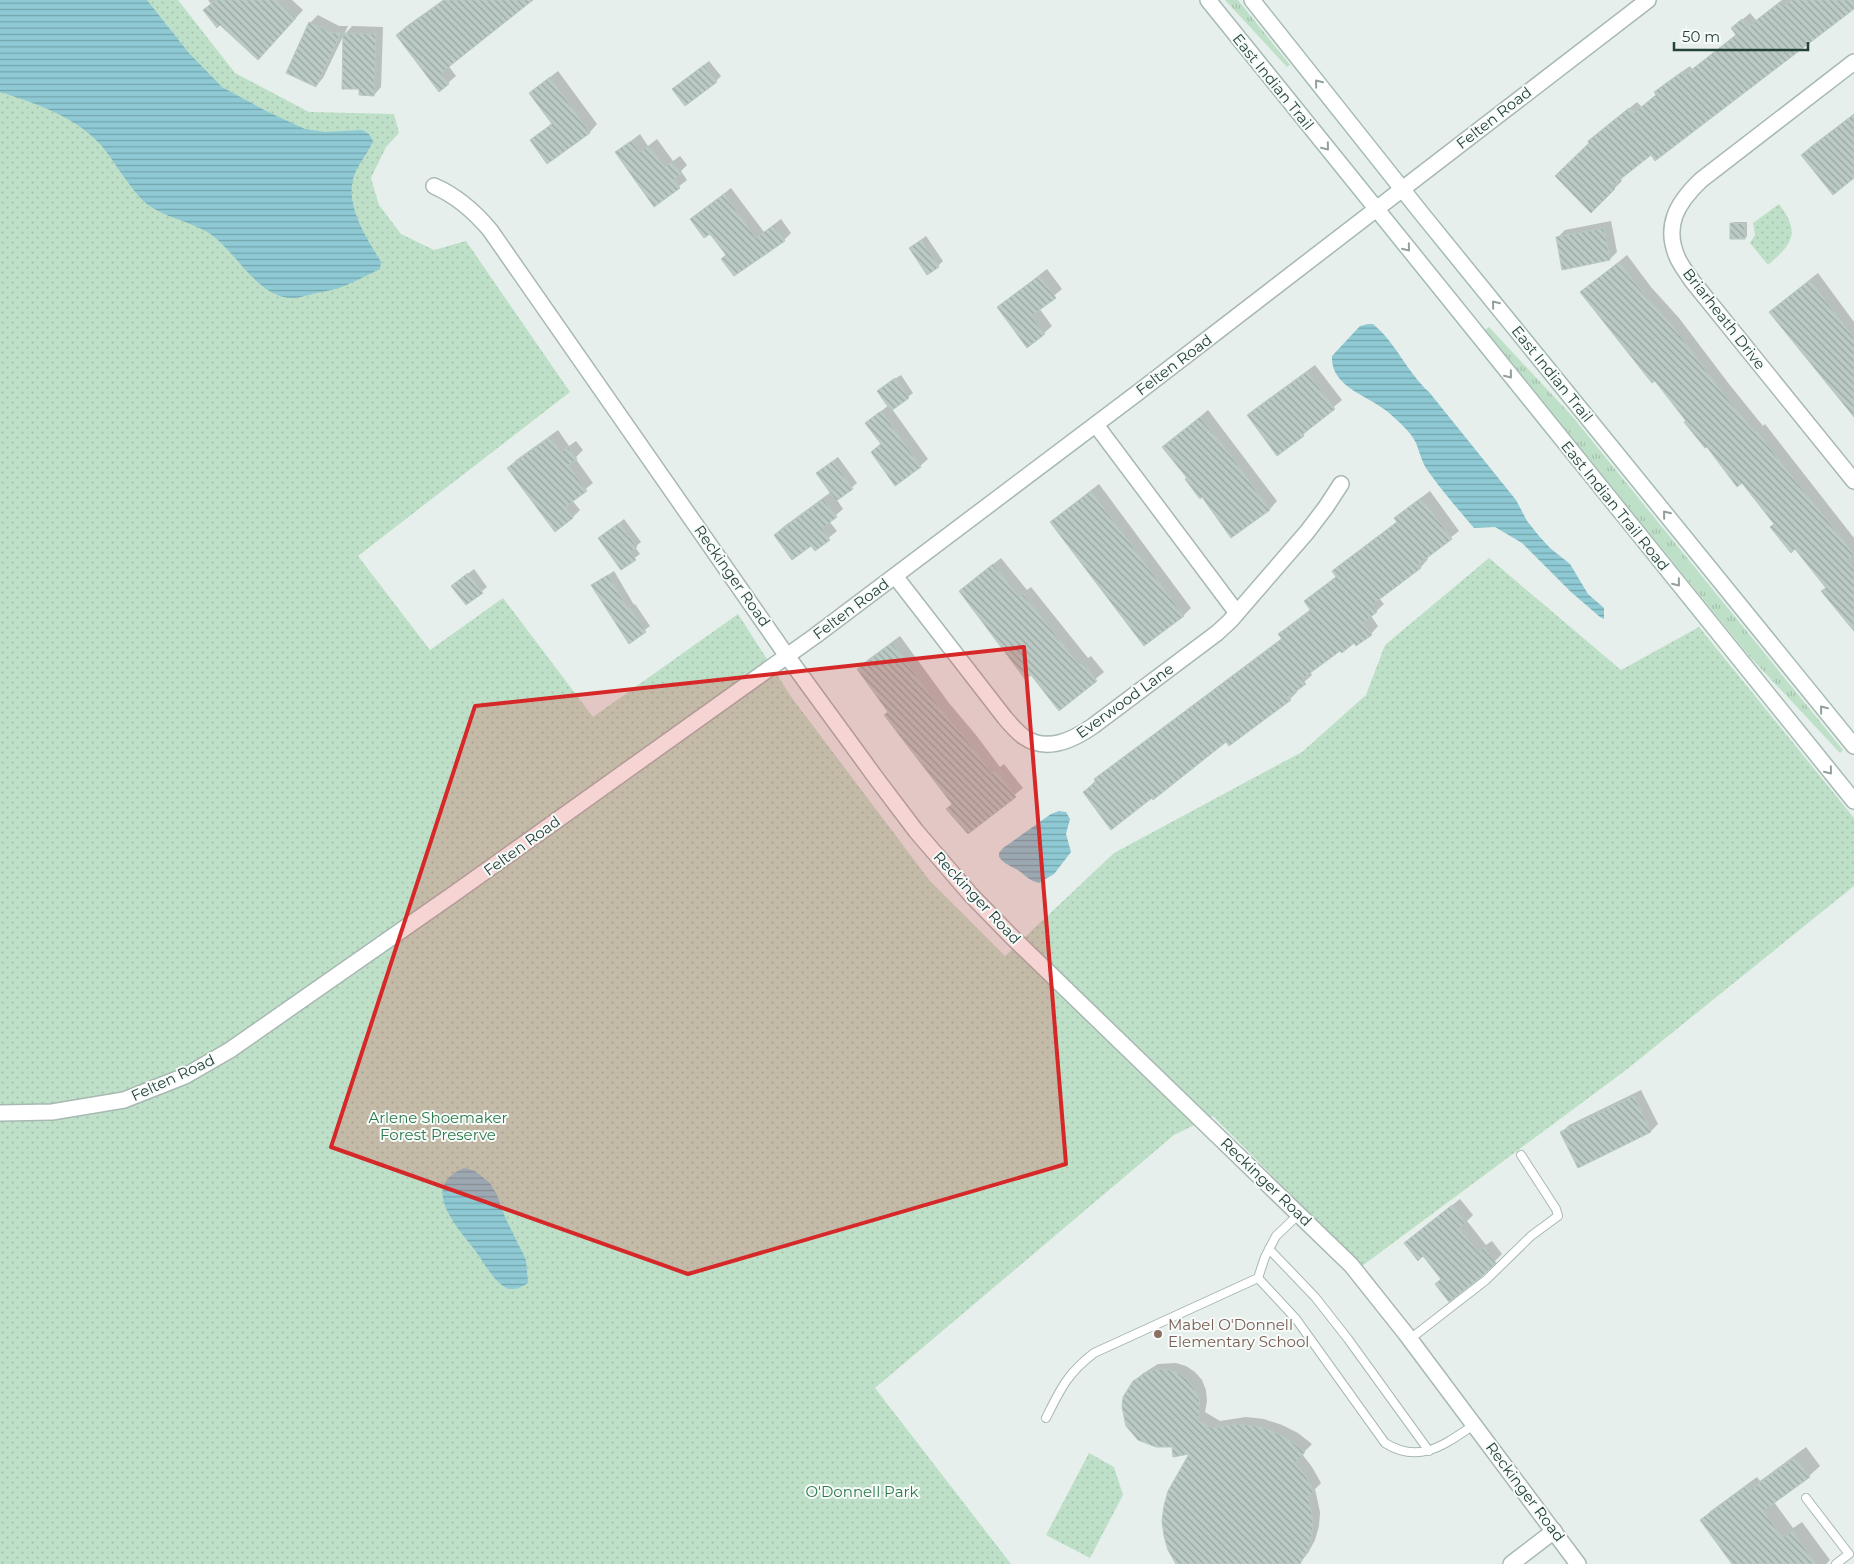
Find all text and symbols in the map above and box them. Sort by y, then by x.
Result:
scale bar [1674,20,1808,52]
text: 50 m [1682,27,1720,46]
street label: East Indian Trail [1229,30,1318,134]
one-way arrow [1315,80,1323,89]
street label: Felten Road [1452,82,1535,153]
one-way arrow [1321,141,1329,150]
one-way arrow [1402,242,1411,251]
street label: Briarheath Drive [1679,264,1770,373]
one-way arrow [1492,301,1501,310]
street label: East Indian Trail [1508,322,1597,426]
street label: Felten Road [1132,330,1215,399]
one-way arrow [1503,369,1512,378]
street label: East Indian Trail Road [1557,437,1674,575]
one-way arrow [1662,511,1671,520]
street label: Reckinger Road [690,521,775,630]
street label: Felten Road [809,574,892,643]
one-way arrow [1671,577,1680,586]
street label: Everwood Lane [1072,659,1177,742]
one-way arrow [1820,705,1829,714]
one-way arrow [1824,765,1832,774]
street label: Felten Road [480,811,564,880]
street label: Reckinger Road [930,847,1025,948]
street label: Felten Road [128,1050,218,1105]
park label: Arlene Shoemaker Forest Preserve [368,1108,508,1144]
street label: Reckinger Road [1217,1133,1316,1230]
place label: Mabel O'Donnell Elementary School [1168,1315,1309,1351]
marker: Mabel O'Donnell Elementary School [1152,1328,1164,1340]
street label: Reckinger Road [1482,1438,1569,1545]
park label: O'Donnell Park [806,1482,918,1501]

